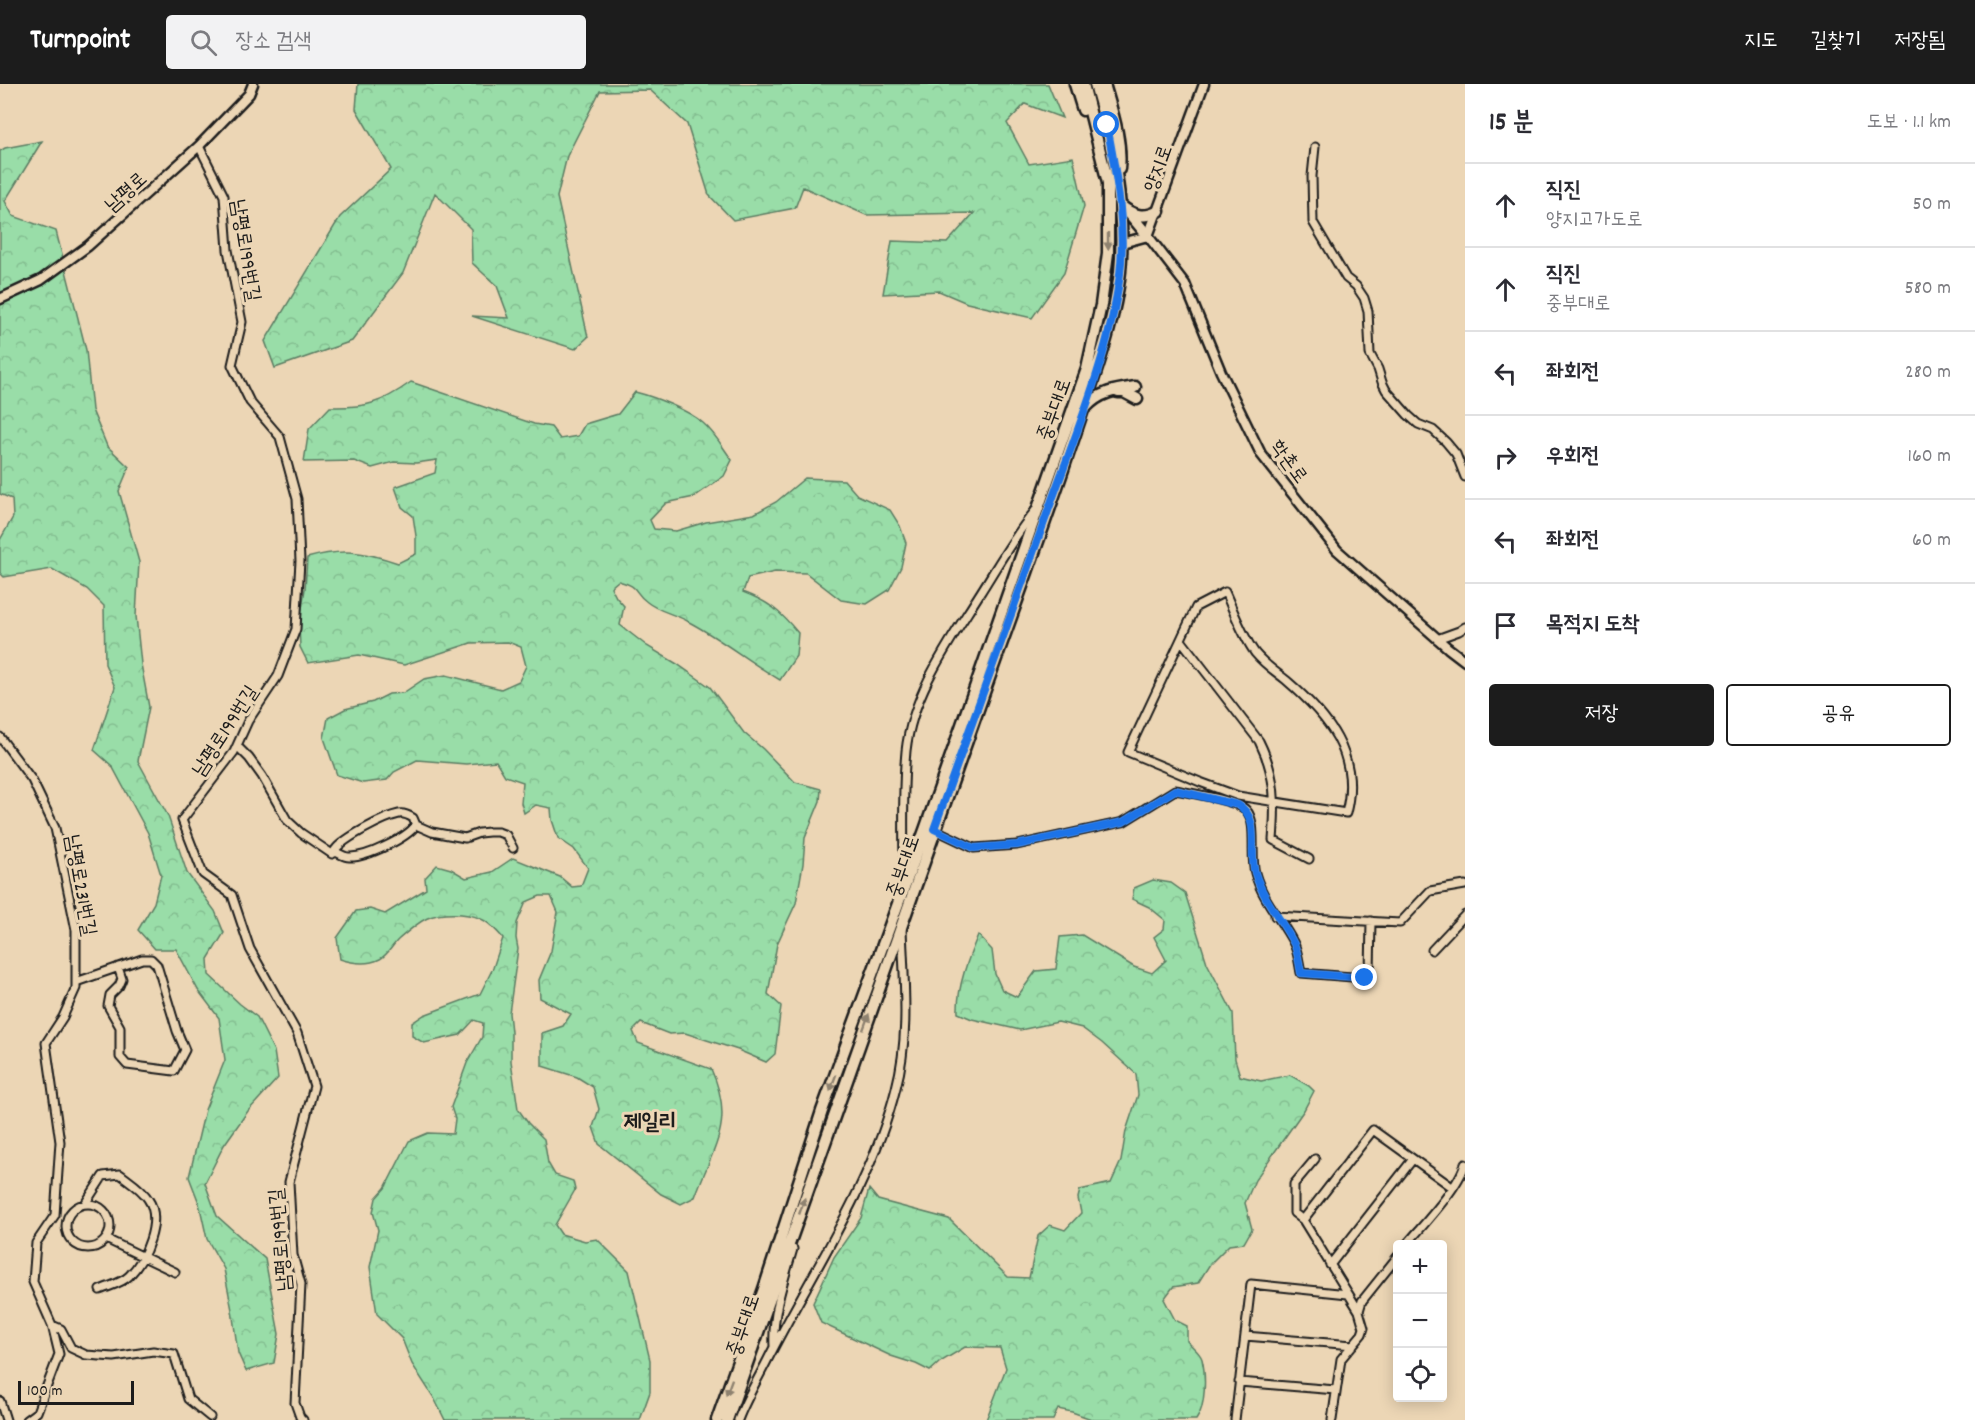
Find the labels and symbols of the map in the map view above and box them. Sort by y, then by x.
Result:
route start [1093,111,1119,137]
street label: 양지로 [1138,142,1181,196]
street label: 남평로 [100,167,154,220]
street label: 남평로199번길 [222,197,266,304]
one-way arrow [1103,232,1113,251]
street label: 중부대로 [1032,375,1080,445]
street label: 학촌로 [1262,435,1313,491]
street label: 남평로199번길 [187,681,266,783]
street label: 중부대로 [881,832,929,902]
street label: 남평로231번길 [56,833,102,938]
route end [1351,964,1377,990]
one-way arrow [862,1013,872,1031]
one-way arrow [827,1075,837,1093]
district label: 제일리 [623,1108,677,1139]
street label: 남평로199번길 [264,1187,300,1292]
one-way arrow [798,1197,808,1215]
street label: 중부대로 [721,1291,769,1361]
scale bar [18,1378,134,1406]
one-way arrow [723,1378,733,1396]

